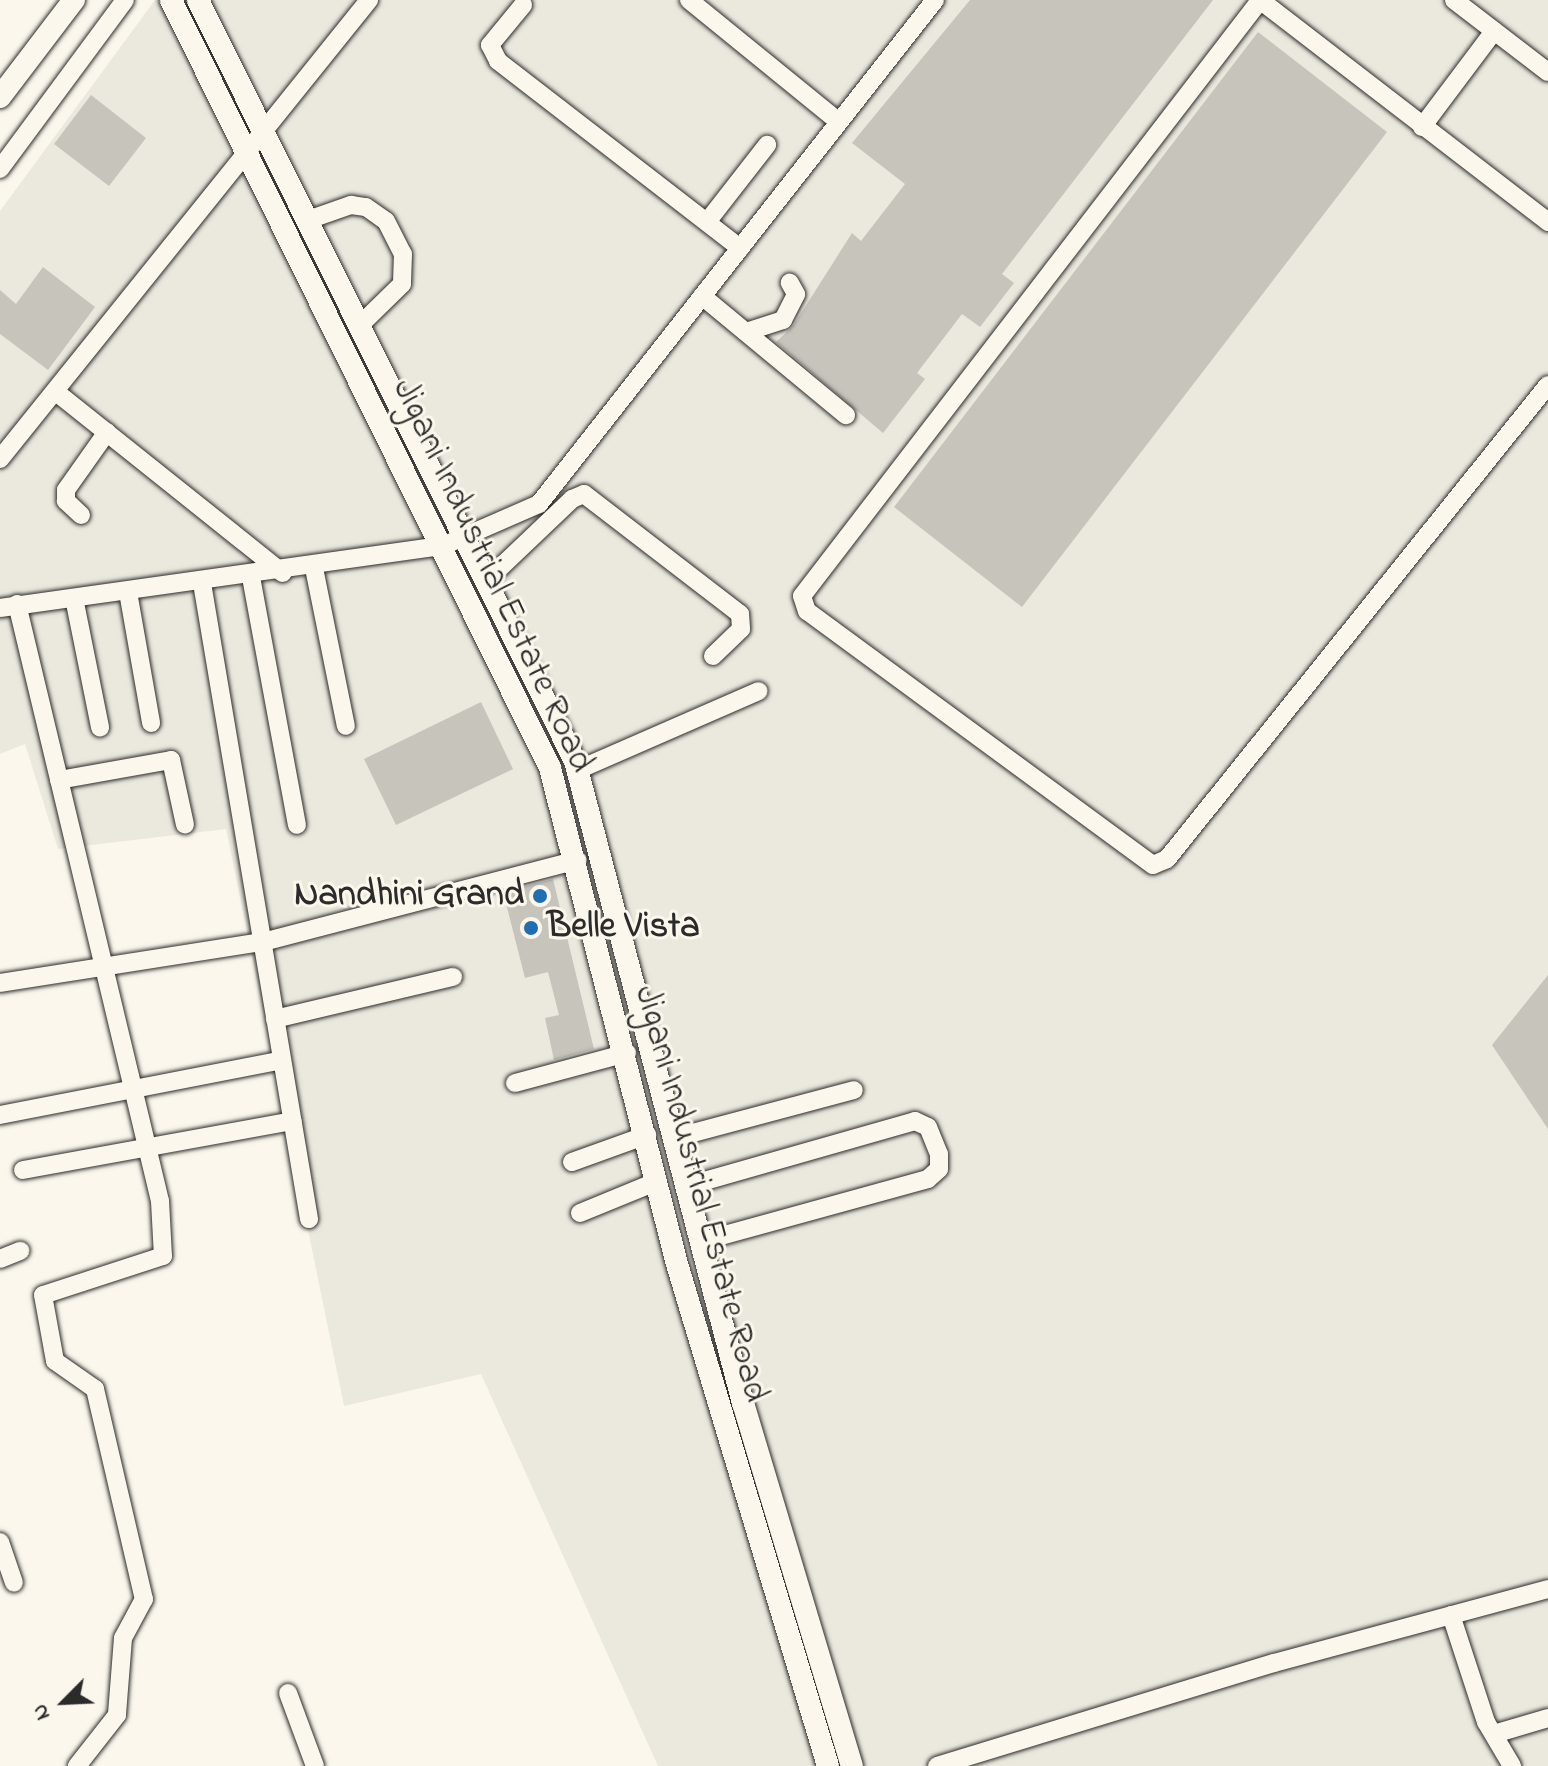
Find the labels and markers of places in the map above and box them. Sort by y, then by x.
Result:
place label: Nandhini Grand [294,874,524,918]
marker: Nandhini Grand [531,887,549,905]
place label: Belle Vista [547,906,700,950]
marker: Belle Vista [522,919,540,937]

